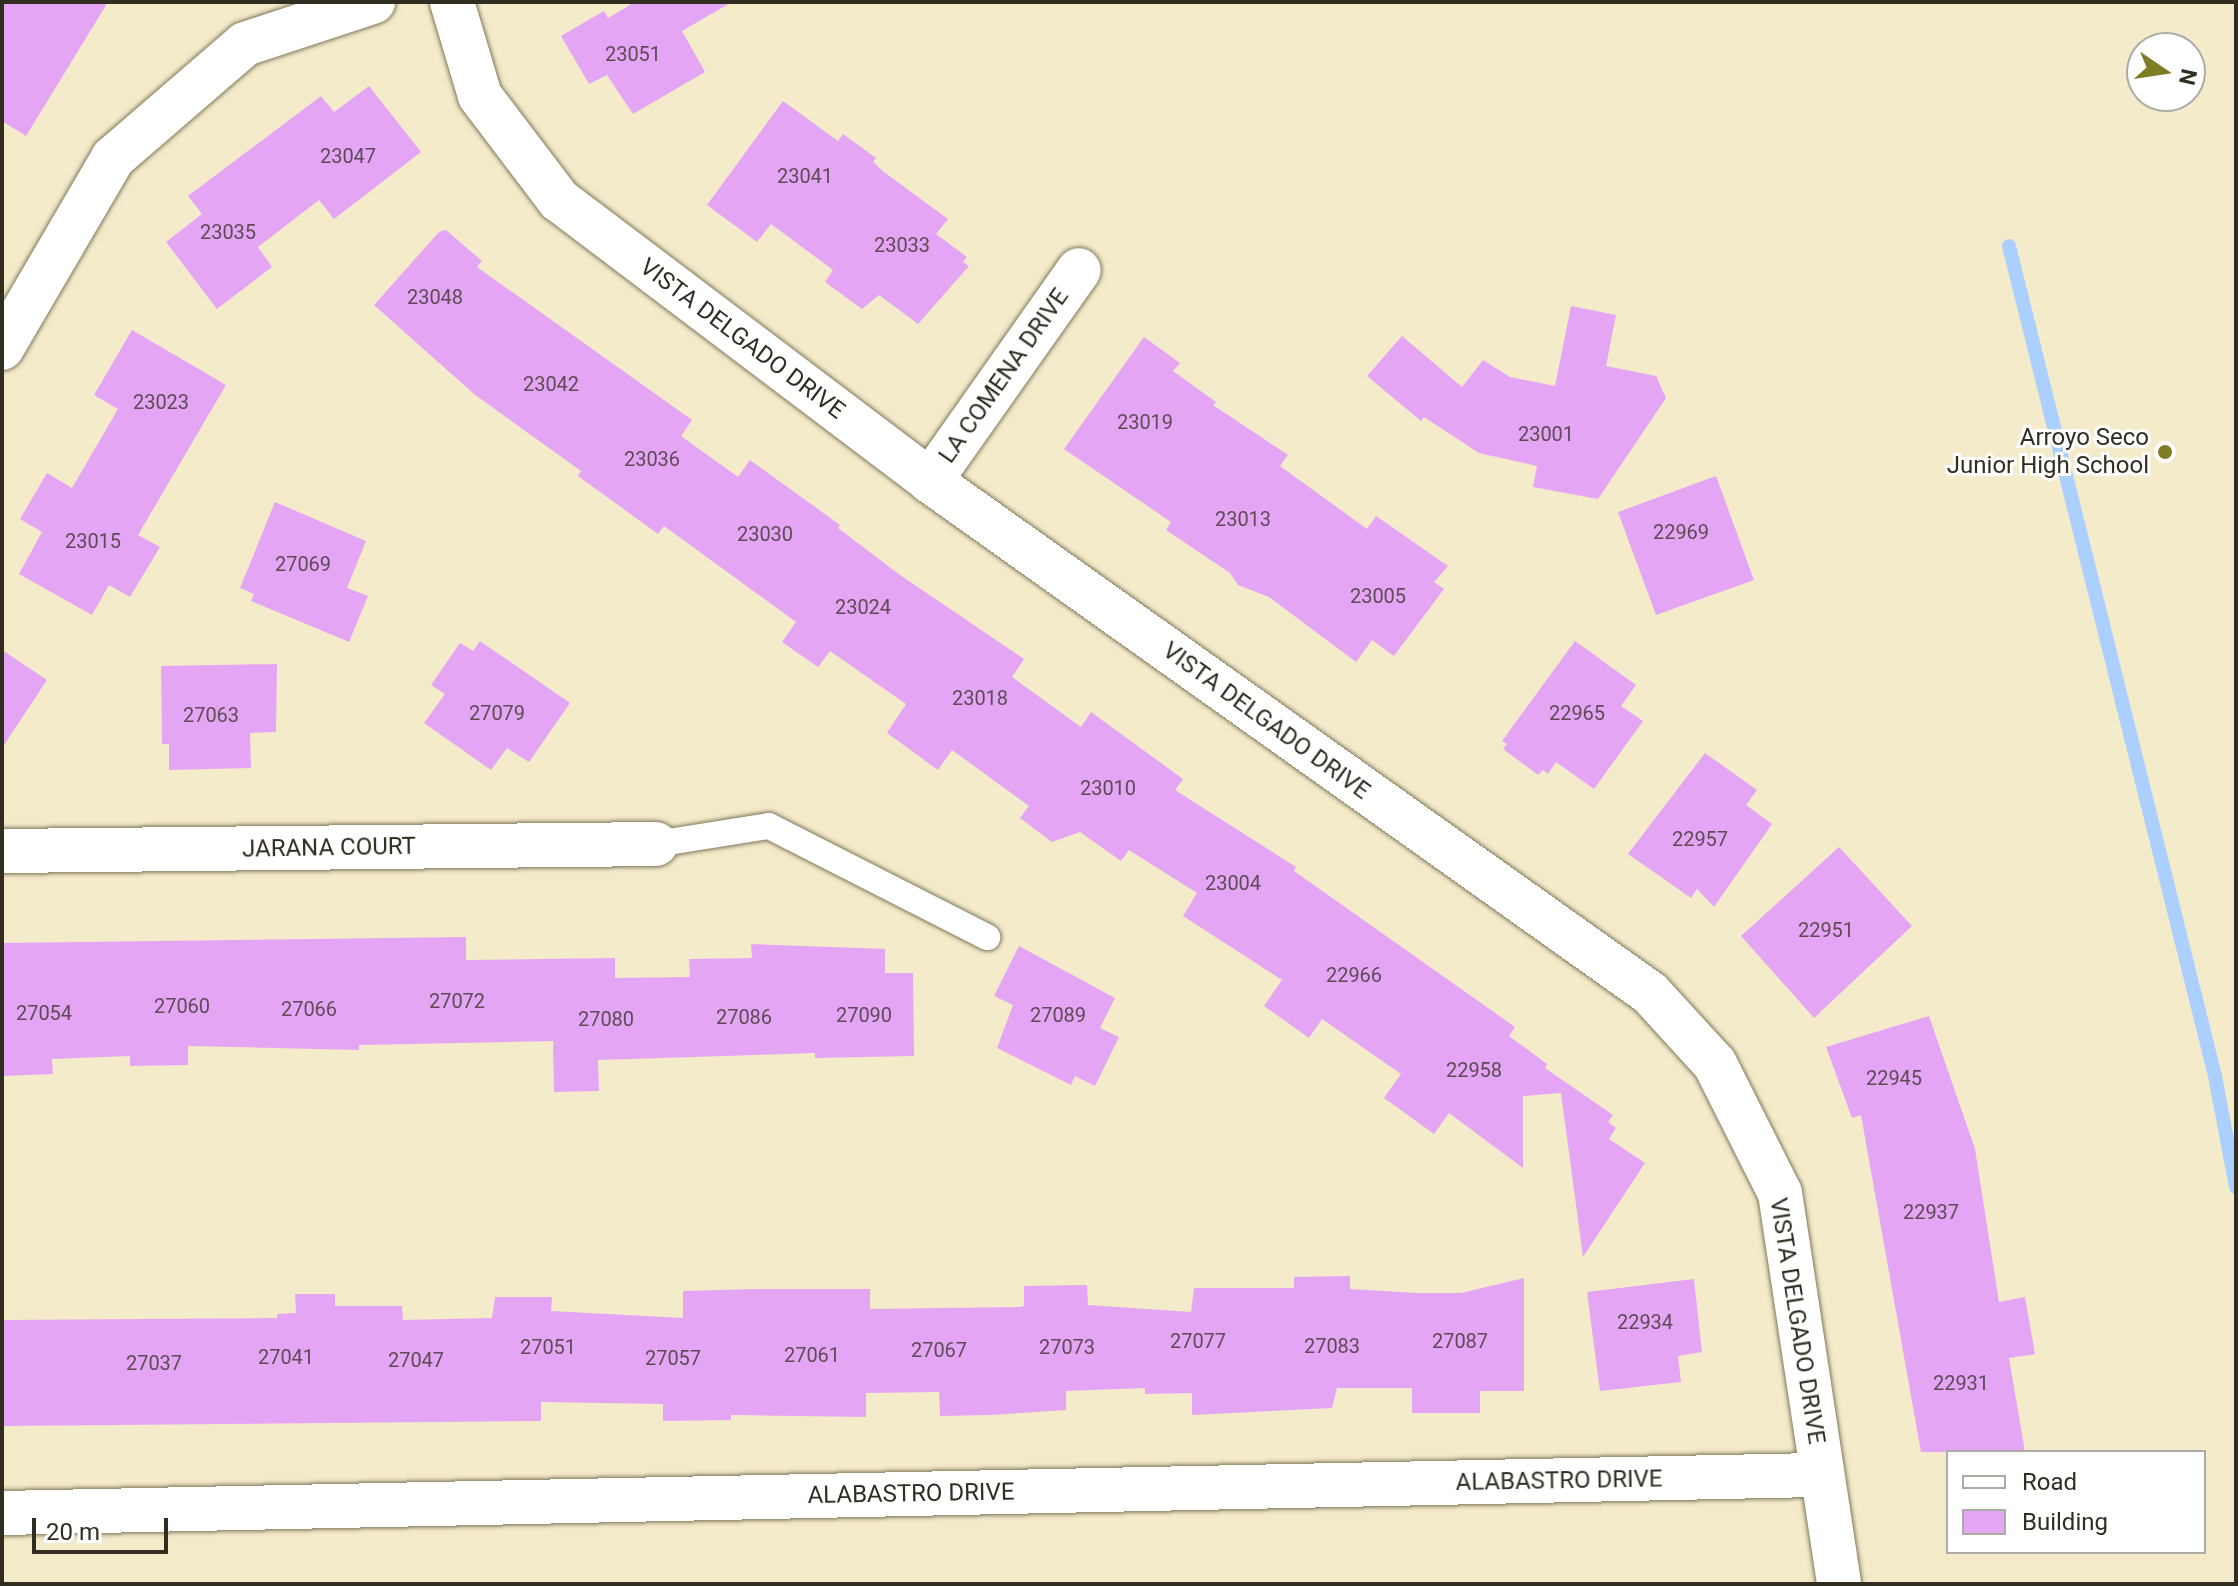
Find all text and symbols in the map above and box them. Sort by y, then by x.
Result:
north arrow [2126,32,2206,112]
house number: 23051 [605,42,661,66]
text: N [2174,67,2202,87]
house number: 23047 [320,144,376,168]
house number: 23041 [777,164,833,188]
house number: 23035 [200,220,256,244]
house number: 23033 [874,233,930,257]
street label: VISTA DELGADO DRIVE [634,253,850,425]
street label: LA COMENA DRIVE [933,283,1075,469]
house number: 23048 [407,285,463,309]
house number: 23042 [523,372,579,396]
house number: 23023 [133,390,189,414]
house number: 23019 [1117,410,1173,434]
house number: 23001 [1518,422,1574,446]
place label: Arroyo Seco Junior High School [1947,424,2149,480]
marker: Arroyo Seco Junior High School [2156,443,2174,461]
house number: 23036 [624,447,680,471]
house number: 23013 [1215,507,1271,531]
house number: 22969 [1653,520,1709,544]
house number: 23030 [737,522,793,546]
house number: 23015 [65,529,121,553]
house number: 27069 [275,552,331,576]
house number: 23005 [1350,584,1406,608]
house number: 23024 [835,595,891,619]
street label: VISTA DELGADO DRIVE [1157,636,1375,806]
house number: 23018 [952,686,1008,710]
house number: 27079 [469,701,525,725]
house number: 22965 [1549,701,1605,725]
house number: 27063 [183,703,239,727]
house number: 23010 [1080,776,1136,800]
house number: 22957 [1672,827,1728,851]
street label: JARANA COURT [242,832,416,864]
house number: 23004 [1205,871,1261,895]
house number: 22951 [1798,918,1854,942]
house number: 22966 [1326,963,1382,987]
house number: 27072 [429,989,485,1013]
house number: 27060 [154,994,210,1018]
house number: 27066 [281,997,337,1021]
house number: 27054 [16,1001,72,1025]
house number: 27090 [836,1003,892,1027]
house number: 27089 [1030,1003,1086,1027]
house number: 27086 [716,1005,772,1029]
house number: 27080 [578,1007,634,1031]
house number: 22958 [1446,1058,1502,1082]
house number: 22945 [1866,1066,1922,1090]
street label: VISTA DELGADO DRIVE [1763,1196,1831,1446]
house number: 22937 [1903,1200,1959,1224]
house number: 22934 [1617,1310,1673,1334]
house number: 27077 [1170,1329,1226,1353]
house number: 27087 [1432,1329,1488,1353]
house number: 27083 [1304,1334,1360,1358]
house number: 27051 [520,1335,576,1359]
house number: 27073 [1039,1335,1095,1359]
house number: 27067 [911,1338,967,1362]
house number: 27061 [784,1343,840,1367]
house number: 27041 [258,1345,314,1369]
house number: 27057 [645,1346,701,1370]
house number: 27047 [388,1348,444,1372]
house number: 27037 [126,1351,182,1375]
house number: 22931 [1933,1371,1989,1395]
legend [1946,1450,2206,1554]
street label: ALABASTRO DRIVE [1455,1465,1663,1497]
text: Road [2022,1468,2077,1496]
street label: ALABASTRO DRIVE [807,1478,1015,1510]
scale bar [36,1502,172,1552]
text: Building [2022,1508,2108,1536]
text: 20 m [46,1518,100,1546]

